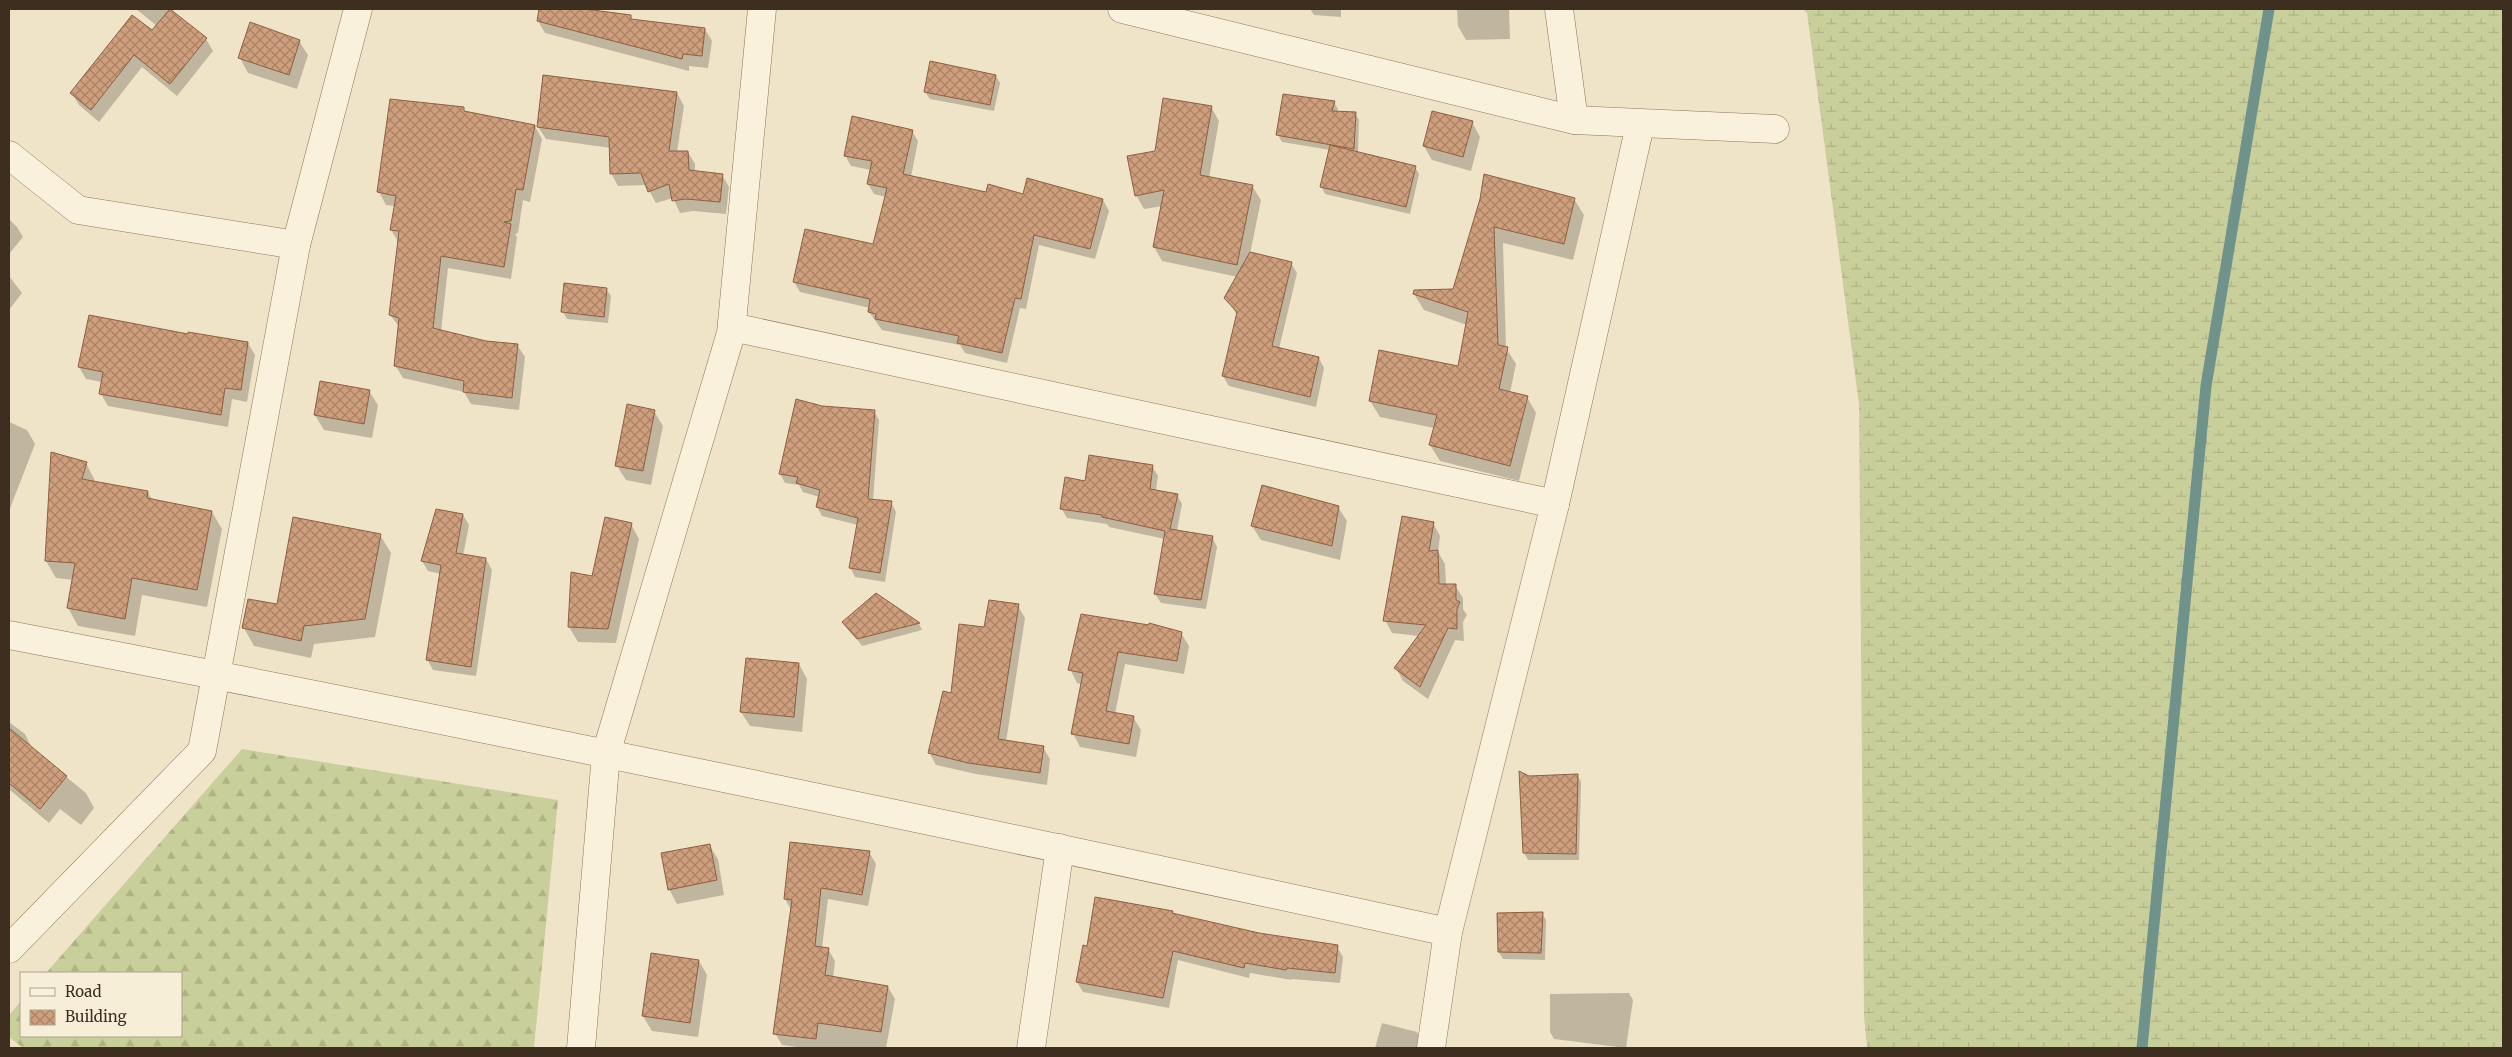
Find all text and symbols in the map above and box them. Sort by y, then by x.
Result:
legend [20,972,182,1037]
text: Road [65,982,101,1001]
text: Building [65,1007,127,1026]

